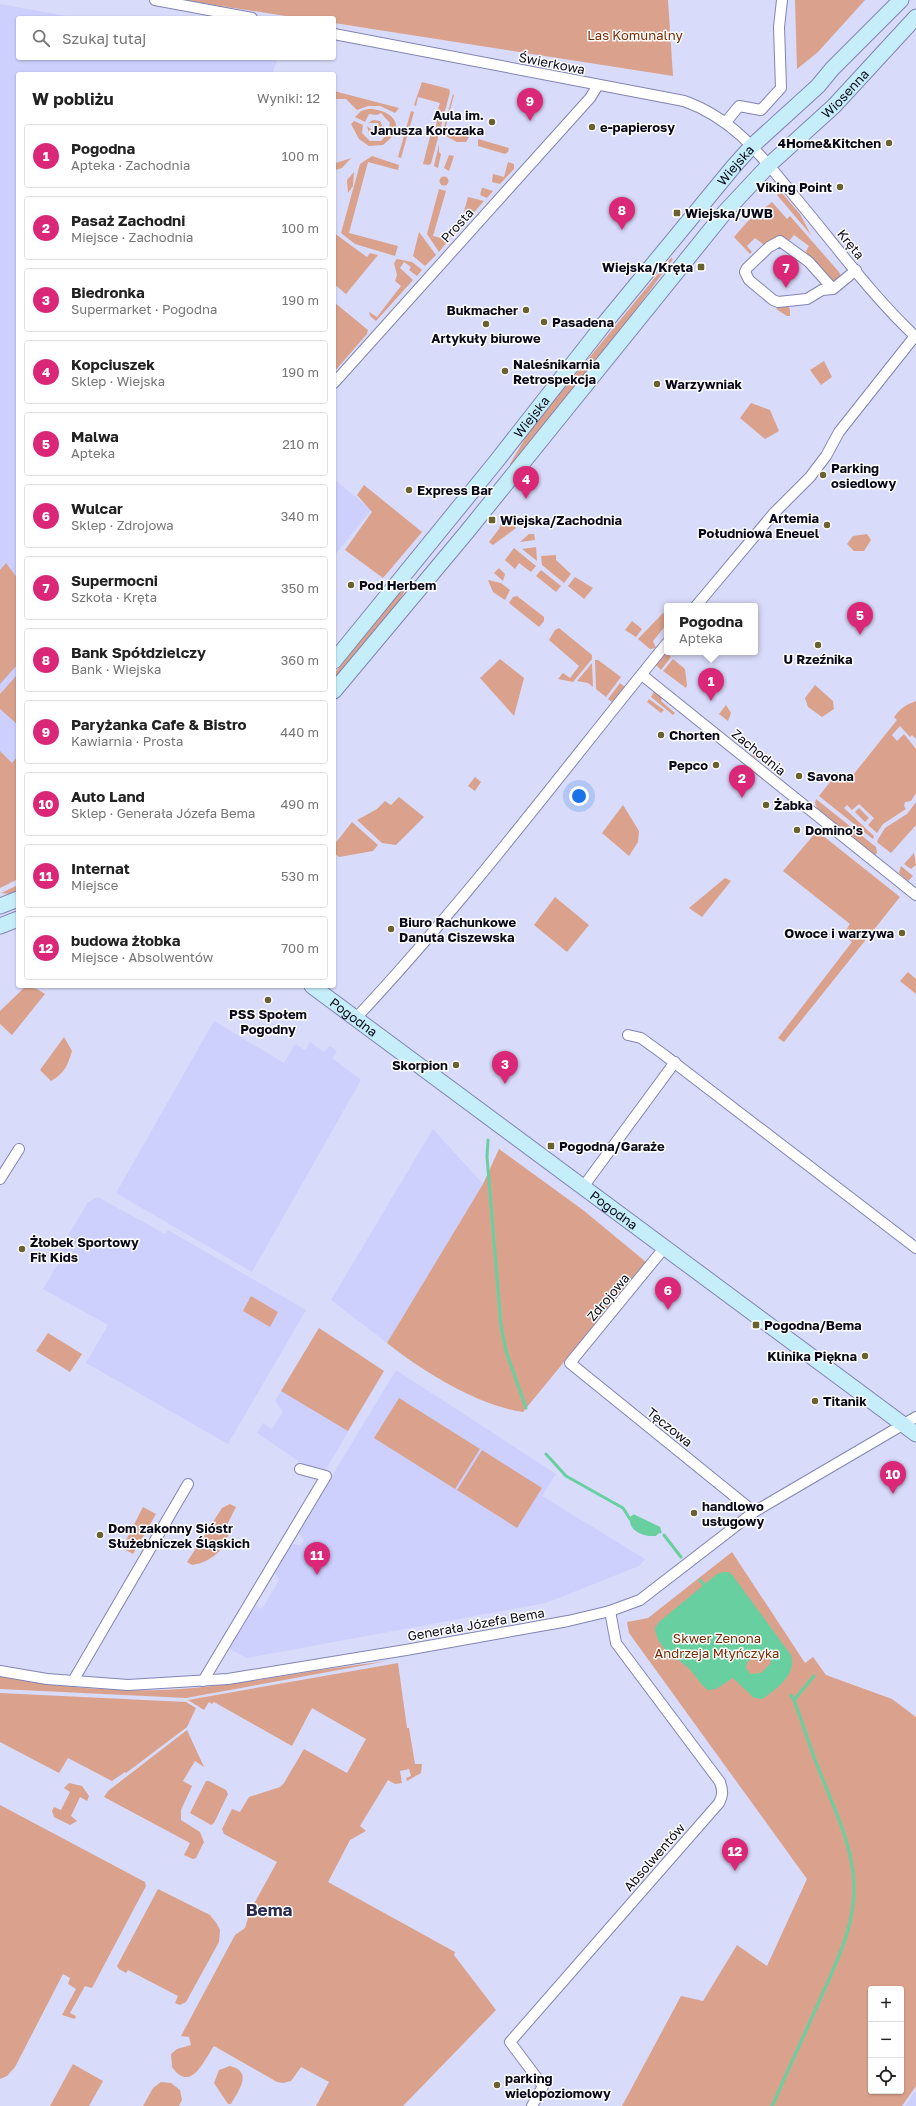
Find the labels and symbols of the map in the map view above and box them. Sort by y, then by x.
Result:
park label: Las Komunalny [587,27,683,43]
street label: Świerkowa [517,49,587,77]
street label: Wiosenna [818,66,872,122]
pin: 9 [517,88,543,121]
place label: Aula im. Janusza Korczaka [370,107,484,138]
marker: Aula im. Janusza Korczaka [487,117,497,127]
place label: e-papierosy [600,119,675,135]
marker: e-papierosy [587,122,597,132]
place label: 4Home&Kitchen [778,135,881,151]
marker: 4Home&Kitchen [884,138,894,148]
street label: Wiejska [713,141,757,189]
place label: Viking Point [756,179,832,195]
marker: Viking Point [835,182,845,192]
pin: 8 [609,197,635,230]
street label: Prosta [437,205,477,245]
place label: Wiejska/UWB [685,205,773,221]
marker: Wiejska/UWB [672,208,682,218]
street label: Kręta [834,226,868,262]
pin: 7 [773,255,799,288]
place label: Wiejska/Kręta [602,259,693,275]
marker: Wiejska/Kręta [696,262,706,272]
place label: Bukmacher [447,302,518,318]
marker: Bukmacher [521,305,531,315]
place label: Pasadena [552,314,614,330]
marker: Pasadena [539,317,549,327]
marker: Artykuły biurowe [481,319,491,329]
place label: Artykuły biurowe [431,330,541,346]
place label: Naleśnikarnia Retrospekcja [513,356,601,387]
marker: Naleśnikarnia Retrospekcja [500,366,510,376]
place label: Warzywniak [665,376,743,392]
marker: Warzywniak [652,379,662,389]
street label: Wiejska [510,393,553,441]
place label: Parking osiedlowy [831,460,896,491]
pin: 4 [513,466,539,499]
marker: Parking osiedlowy [818,470,828,480]
place label: Express Bar [417,482,493,498]
marker: Express Bar [404,485,414,495]
place label: Artemia Południowa Eneuel [698,510,820,541]
place label: Wiejska/Zachodnia [500,512,623,528]
marker: Wiejska/Zachodnia [487,515,497,525]
marker: Artemia Południowa Eneuel [822,520,832,530]
place label: Pod Herbem [359,577,436,593]
marker: Pod Herbem [346,580,356,590]
pin: 5 [847,602,873,635]
marker: U Rzeźnika [813,640,823,650]
place label: U Rzeźnika [783,651,853,667]
pin: 1 [698,668,724,701]
street label: Zachodnia [729,725,789,779]
place label: Chorten [669,727,720,743]
marker: Chorten [656,730,666,740]
place label: Pepco [668,757,708,773]
marker: Pepco [711,760,721,770]
pin: 2 [729,765,755,798]
place label: Savona [807,768,854,784]
marker: Savona [794,771,804,781]
your location [569,786,589,806]
place label: Żabka [774,797,813,813]
marker: Żabka [761,800,771,810]
place label: Domino's [805,822,863,838]
marker: Domino's [792,825,802,835]
place label: Biuro Rachunkowe Danuta Ciszewska [399,914,516,945]
marker: Biuro Rachunkowe Danuta Ciszewska [386,924,396,934]
place label: Owoce i warzywa [784,925,894,941]
marker: Owoce i warzywa [897,928,907,938]
street label: Pogodna [327,994,381,1040]
marker: PSS Społem Pogodny [263,995,273,1005]
place label: PSS Społem Pogodny [229,1006,307,1037]
pin: 3 [492,1051,518,1084]
place label: Skorpion [392,1057,448,1073]
marker: Skorpion [451,1060,461,1070]
place label: Pogodna/Garaże [559,1138,665,1154]
marker: Pogodna/Garaże [546,1141,556,1151]
street label: Pogodna [587,1187,641,1233]
place label: Żłobek Sportowy Fit Kids [30,1234,139,1265]
marker: Żłobek Sportowy Fit Kids [17,1244,27,1254]
street label: Zdrojowa [584,1270,632,1324]
pin: 6 [655,1277,681,1310]
place label: Pogodna/Bema [764,1317,862,1333]
marker: Pogodna/Bema [751,1320,761,1330]
place label: Klinika Piękna [767,1348,857,1364]
marker: Klinika Piękna [860,1351,870,1361]
place label: Titanik [823,1393,867,1409]
marker: Titanik [810,1396,820,1406]
street label: Tęczowa [644,1404,696,1450]
pin: 10 [880,1461,906,1494]
place label: handlowo usługowy [702,1498,764,1529]
marker: handlowo usługowy [689,1508,699,1518]
place label: Dom zakonny Sióstr Służebniczek Śląskich [108,1520,250,1551]
marker: Dom zakonny Sióstr Służebniczek Śląskich [95,1530,105,1540]
pin: 11 [304,1542,330,1575]
street label: Generała Józefa Bema [406,1604,546,1644]
park label: Skwer Zenona Andrzeja Młyńczyka [655,1630,779,1661]
street label: Absolwentów [620,1819,688,1894]
pin: 12 [722,1838,748,1871]
district label: Bema [246,1899,293,1920]
place label: parking wielopoziomowy [505,2070,611,2101]
marker: parking wielopoziomowy [492,2080,502,2090]

